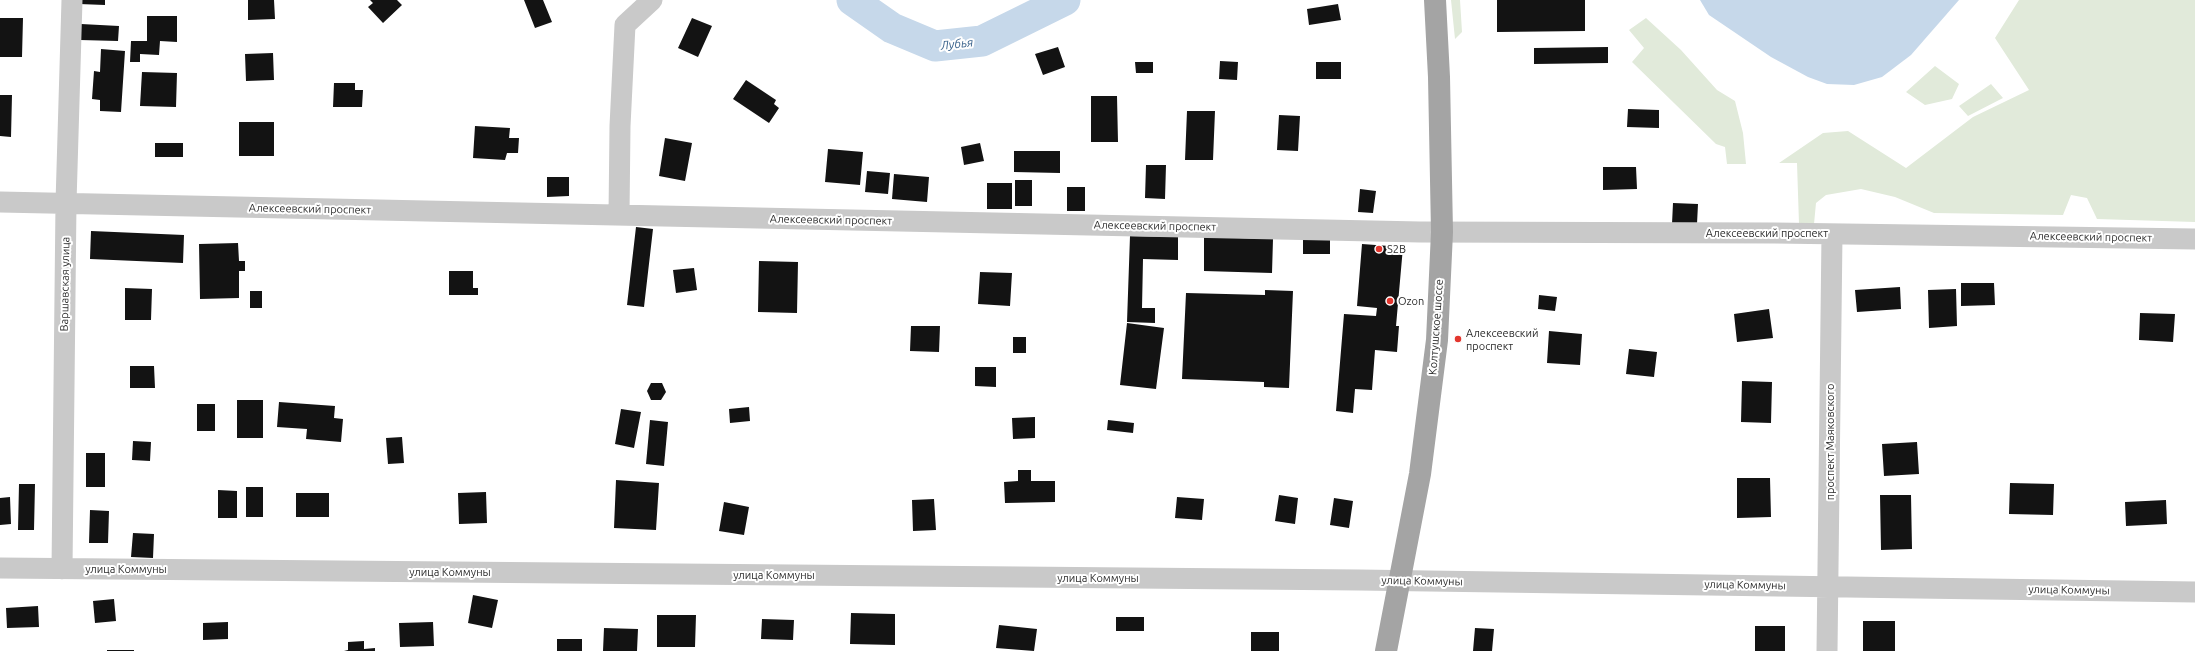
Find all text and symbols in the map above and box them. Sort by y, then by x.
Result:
water label: Лубья [940,35,974,53]
street label: Алексеевский проспект [249,201,371,217]
street label: Алексеевский проспект [770,212,892,228]
street label: Алексеевский проспект [1094,218,1216,234]
street label: Алексеевский проспект [1706,226,1828,240]
street label: Алексеевский проспект [2030,229,2152,245]
street label: Варшавская улица [58,237,72,331]
place label: S2B [1387,242,1406,256]
marker: S2B [1374,244,1384,254]
street label: Колтушское шоссе [1426,279,1446,375]
place label: Ozon [1398,294,1424,308]
marker: Ozon [1385,296,1395,306]
place label: Алексеевский проспект [1466,326,1539,352]
marker: Алексеевский проспект [1453,334,1463,344]
street label: проспект Маяковского [1823,384,1837,500]
street label: улица Коммуны [85,562,167,576]
street label: улица Коммуны [409,565,491,579]
street label: улица Коммуны [733,568,815,582]
street label: улица Коммуны [1057,571,1139,585]
street label: улица Коммуны [1381,574,1463,588]
street label: улица Коммуны [1704,578,1786,592]
street label: улица Коммуны [2028,583,2110,597]

